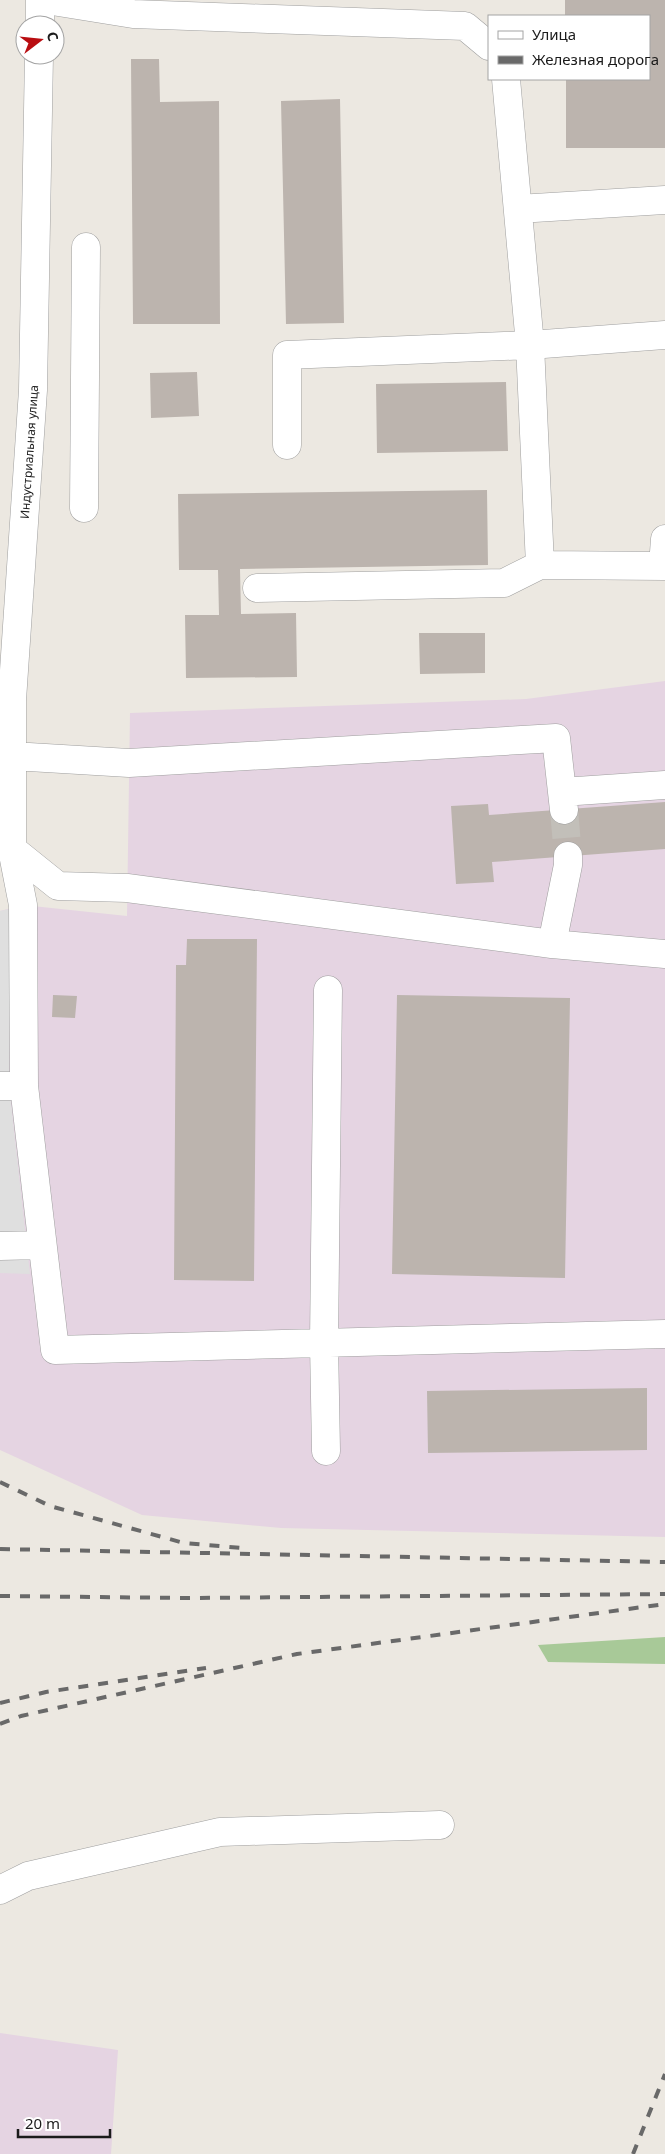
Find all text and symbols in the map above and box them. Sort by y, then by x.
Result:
north arrow [15,15,65,65]
legend [488,15,650,80]
text: Улица [532,24,576,44]
text: С [43,29,63,43]
text: Железная дорога [532,49,659,69]
street label: Индустриальная улица [16,385,42,519]
scale bar [18,2106,110,2138]
text: 20 m [25,2113,60,2133]

